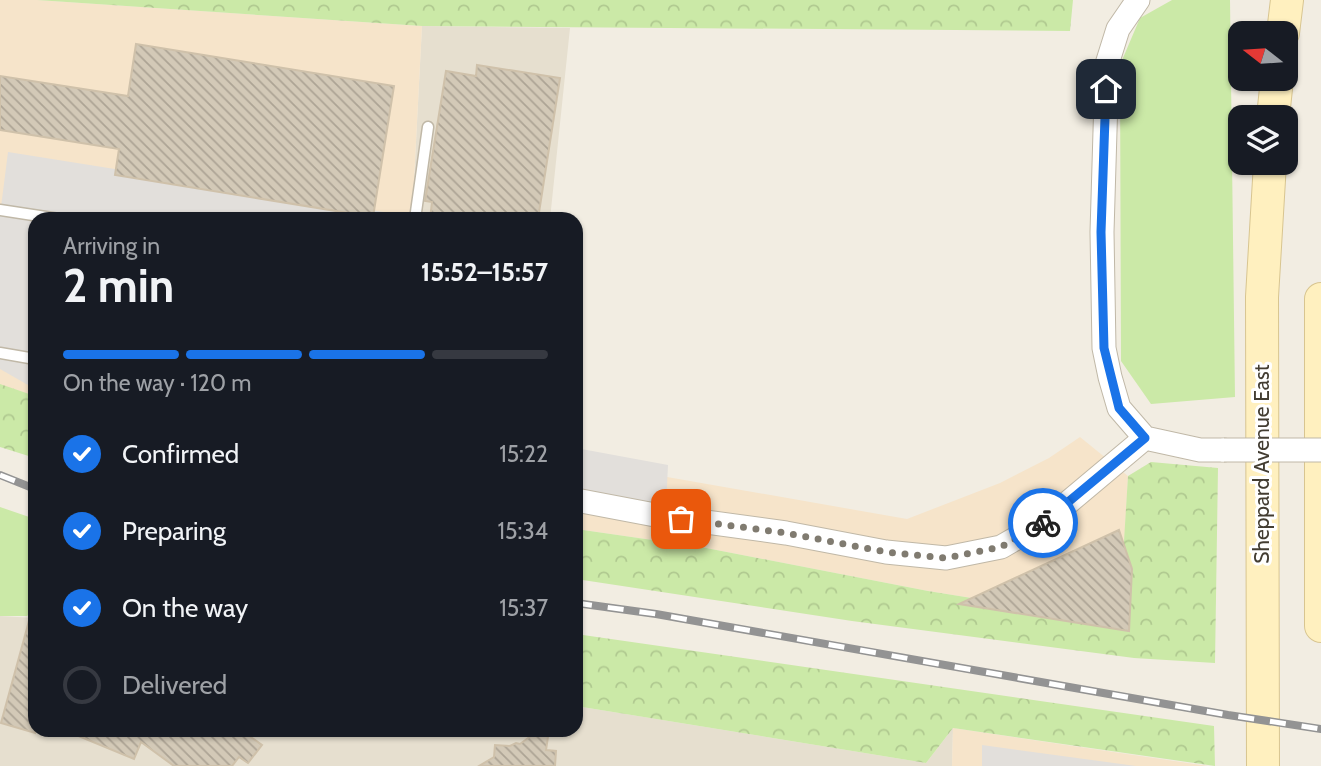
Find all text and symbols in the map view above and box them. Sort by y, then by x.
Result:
north arrow [1228,21,1298,91]
map controls [1228,21,1298,175]
pin [1076,59,1136,119]
icon: home [1087,70,1125,108]
button: layers [1228,105,1298,175]
text: Arriving in [63,232,160,260]
text: 15:52–15:57 [421,256,548,288]
text: 2 min [63,258,174,314]
street label: Sheppard Avenue East [1249,364,1274,564]
text: On the way · 120 m [63,369,251,397]
icon: check [63,435,101,473]
text: Confirmed [122,438,239,470]
text: 15:22 [499,440,548,468]
courier [1008,488,1078,558]
pin [651,489,711,549]
icon: bag [662,500,700,538]
icon: bike [1024,504,1062,542]
icon: check [63,512,101,550]
text: Preparing [122,515,226,547]
text: 15:34 [498,517,548,545]
icon: check [63,589,101,627]
text: On the way [122,592,248,624]
text: 15:37 [499,594,548,622]
text: Delivered [122,669,227,701]

